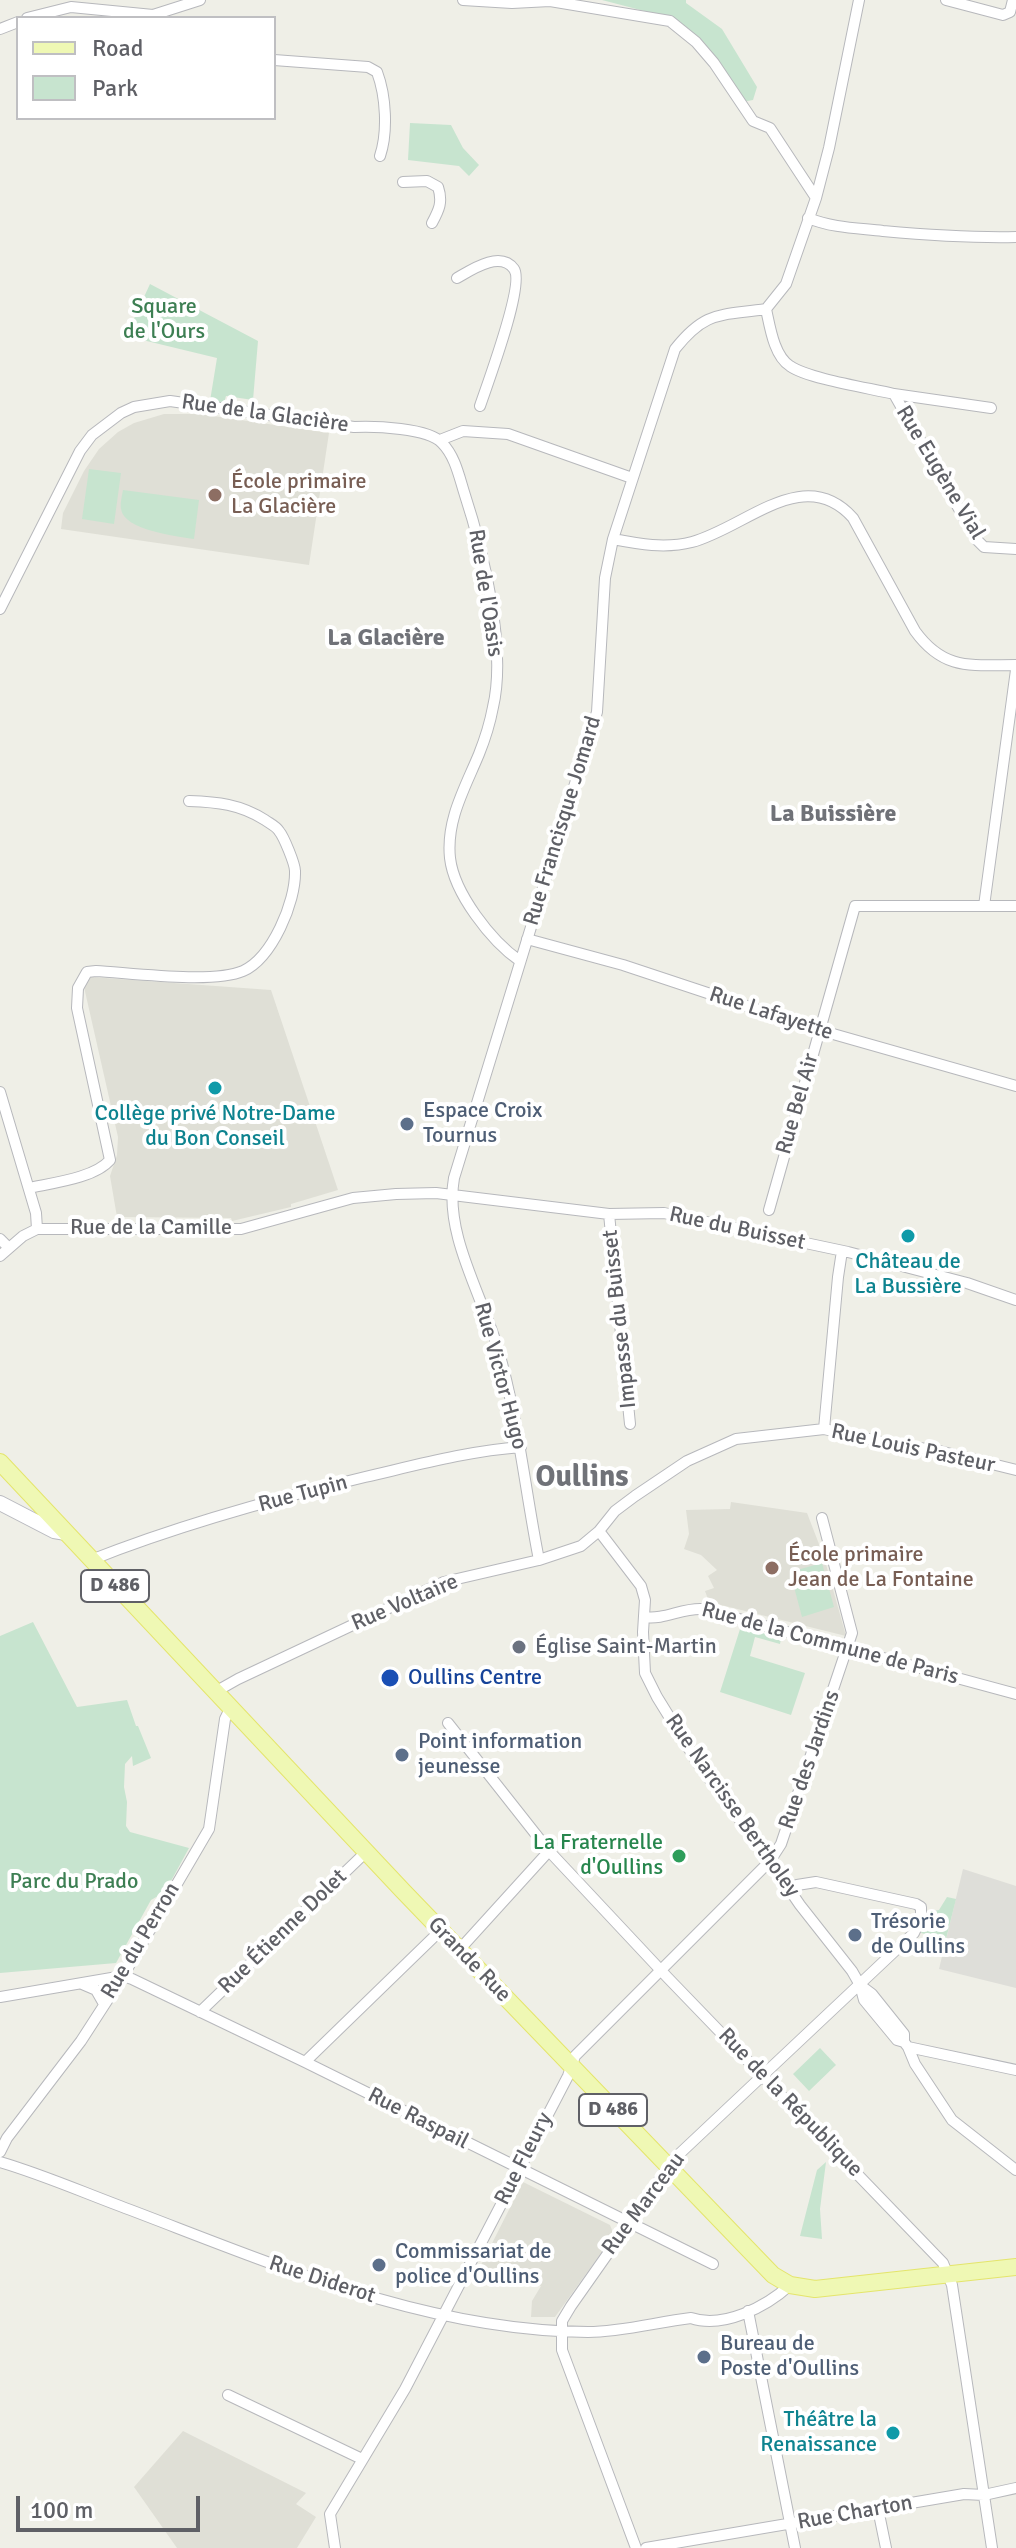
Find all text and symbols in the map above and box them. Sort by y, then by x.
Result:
legend [16,16,276,120]
text: Road [92,33,143,63]
text: Park [92,73,138,103]
park label: Square de l'Ours [123,294,205,346]
street label: Rue de la Glacière [180,389,350,439]
street label: Rue Eugène Vial [890,401,990,545]
place label: École primaire La Glacière [231,469,366,520]
marker: École primaire La Glacière [206,486,224,504]
street label: Rue de l'Oasis [462,527,508,659]
district label: La Glacière [327,625,445,653]
street label: Rue Francisque Jomard [519,713,607,929]
district label: La Buissière [770,801,896,829]
street label: Rue Lafayette [706,982,836,1046]
street label: Rue Bel Air [771,1051,825,1157]
marker: Collège privé Notre-Dame du Bon Conseil [206,1079,224,1097]
place label: Espace Croix Tournus [423,1098,542,1150]
place label: Collège privé Notre-Dame du Bon Conseil [95,1101,335,1152]
marker: Espace Croix Tournus [398,1115,416,1133]
street label: Rue du Buisset [667,1202,807,1256]
street label: Rue de la Camille [70,1215,232,1241]
marker: Château de La Bussière [899,1227,917,1245]
street label: Impasse du Buisset [597,1228,643,1410]
place label: Château de La Bussière [854,1249,962,1300]
street label: Rue Victor Hugo [468,1299,532,1453]
street label: Rue Louis Pasteur [829,1419,997,1479]
district label: Oullins [535,1460,629,1496]
street label: Rue Tupin [256,1469,350,1519]
place label: École primaire Jean de La Fontaine [788,1542,974,1594]
marker: École primaire Jean de La Fontaine [763,1559,781,1577]
street label: Rue Voltaire [348,1569,462,1637]
road number: D 486 [81,1570,149,1602]
street label: Rue de la Commune de Paris [699,1597,961,1691]
place label: Église Saint-Martin [535,1634,717,1660]
marker: Église Saint-Martin [510,1638,528,1656]
place label: Oullins Centre [408,1665,542,1691]
marker: Oullins Centre [379,1667,401,1689]
street label: Rue des Jardins [774,1687,846,1833]
street label: Rue Narcisse Bertholey [659,1709,805,1903]
place label: Point information jeunesse [418,1729,582,1780]
marker: Point information jeunesse [393,1746,411,1764]
place label: La Fraternelle d'Oullins [533,1830,663,1882]
marker: La Fraternelle d'Oullins [670,1847,688,1865]
street label: Rue Étienne Dolet [213,1864,353,2000]
park label: Parc du Prado [10,1869,138,1895]
street label: Rue du Perron [96,1878,186,2004]
place label: Trésorie de Oullins [871,1909,965,1960]
street label: Grande Rue [422,1912,516,2008]
marker: Trésorie de Oullins [846,1926,864,1944]
street label: Rue de la République [712,2023,868,2183]
street label: Rue Raspail [363,2082,473,2156]
road number: D 486 [579,2094,647,2126]
street label: Rue Fleury [489,2108,559,2210]
street label: Rue Marceau [597,2147,691,2261]
place label: Commissariat de police d'Oullins [395,2239,552,2290]
street label: Rue Diderot [266,2250,378,2310]
marker: Commissariat de police d'Oullins [370,2256,388,2274]
place label: Bureau de Poste d'Oullins [720,2331,859,2382]
marker: Bureau de Poste d'Oullins [695,2348,713,2366]
place label: Théâtre la Renaissance [760,2407,877,2458]
marker: Théâtre la Renaissance [884,2424,902,2442]
scale bar [20,2480,204,2530]
street label: Rue Charton [795,2490,915,2536]
text: 100 m [30,2495,93,2525]

